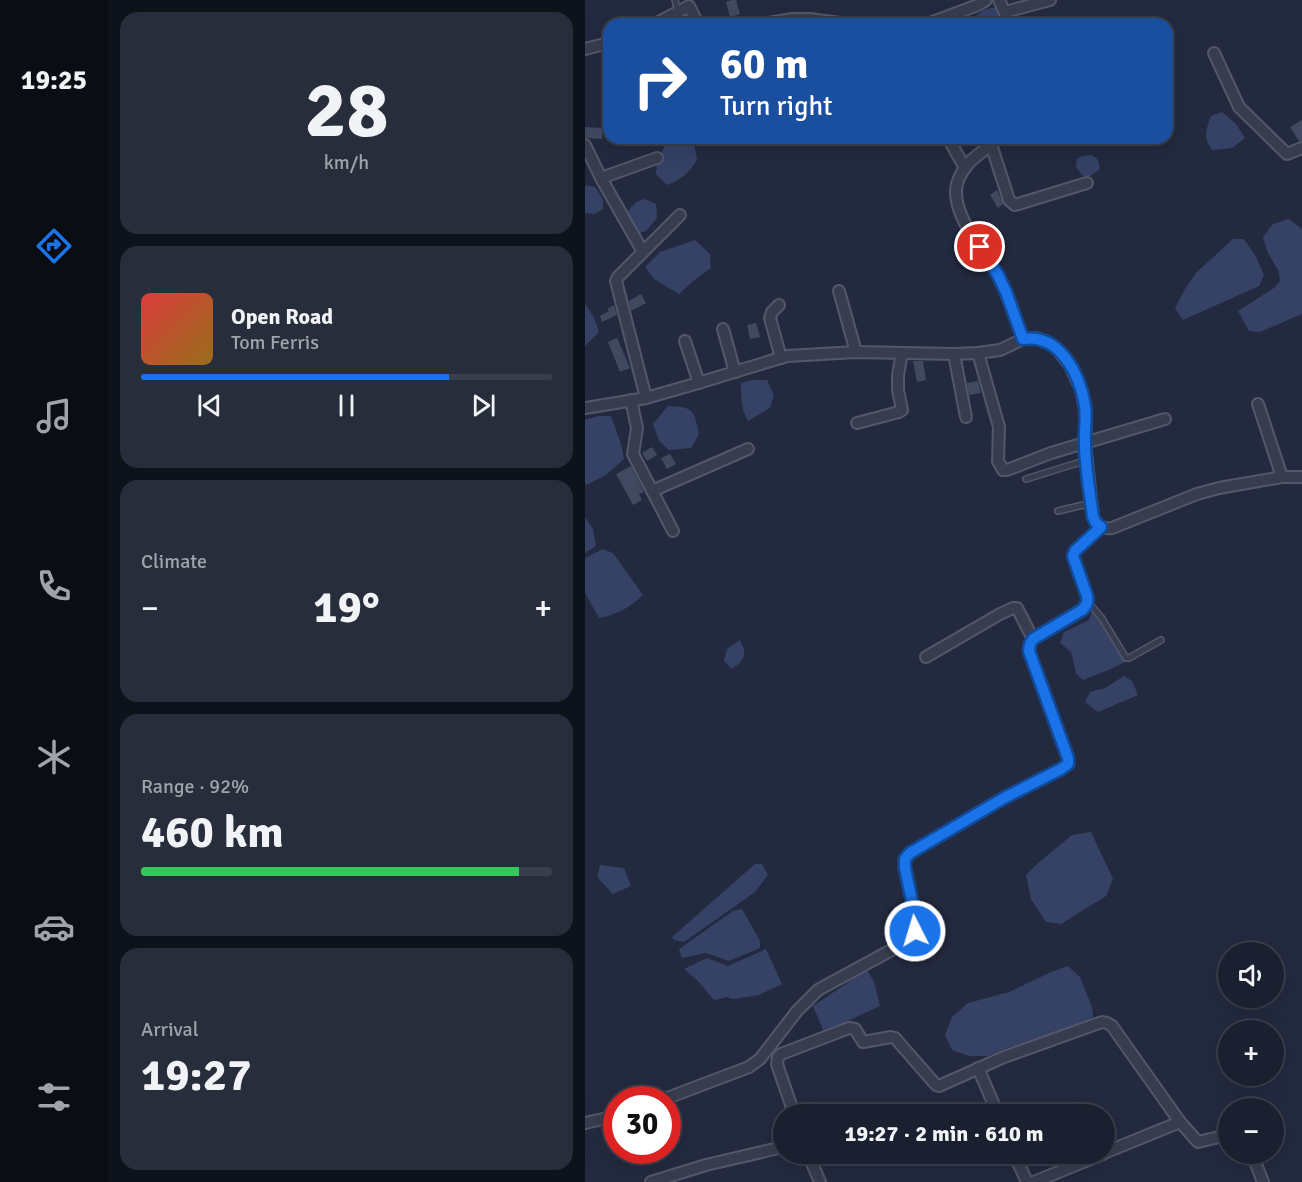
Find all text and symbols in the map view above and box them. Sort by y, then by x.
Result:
text: 60 m [720,39,809,90]
icon: right [621,42,699,120]
text: 28 [304,63,389,159]
text: 19:25 [21,64,87,97]
text: Turn right [720,90,833,123]
text: km/h [324,150,369,175]
pin [954,221,1005,272]
icon: directions [33,225,75,267]
icon: arrive [963,230,996,263]
text: Open Road [231,303,333,330]
text: Tom Ferris [231,330,319,355]
icon: previous [193,389,226,422]
icon: pause [330,389,363,422]
icon: next [467,389,500,422]
icon: music [33,395,75,437]
text: Climate [141,549,207,574]
icon: phone [33,565,75,607]
text: 19° [313,580,380,635]
text: − [141,588,159,629]
text: + [534,588,552,629]
icon: climate [33,736,75,778]
text: Range · 92% [141,774,249,799]
text: 460 km [141,805,284,860]
position arrow [883,899,947,963]
icon: car [33,906,75,948]
map controls [1218,942,1284,1164]
button: sound [1218,942,1284,1008]
text: Arrival [141,1017,199,1042]
button: + [1218,1020,1284,1086]
text: 19:27 [141,1048,251,1103]
icon: filters [33,1076,75,1118]
speed limit sign: 30 [603,1086,681,1164]
button: − [1218,1098,1284,1164]
text: 19:27 · 2 min · 610 m [844,1120,1044,1147]

